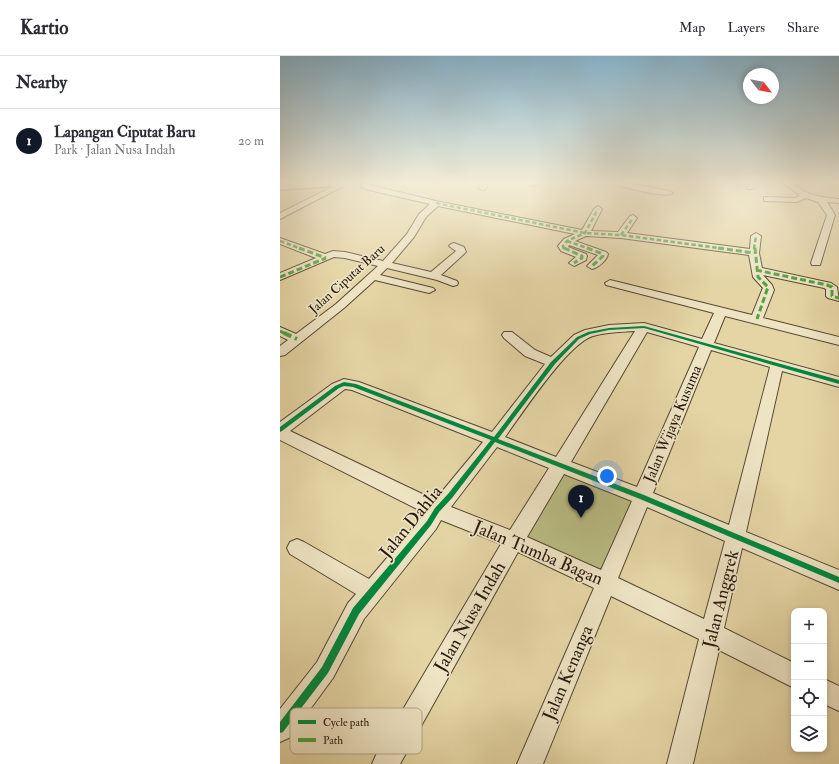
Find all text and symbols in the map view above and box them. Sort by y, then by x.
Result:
text: Kartio [20,16,68,40]
text: Map [679,19,705,36]
text: Layers [727,19,765,36]
text: Share [787,19,819,36]
north arrow [743,68,779,104]
text: Nearby [16,72,67,93]
text: Lapangan Ciputat Baru [54,123,195,142]
text: 1 [27,133,31,149]
text: 20 m [238,133,264,149]
text: Park · Jalan Nusa Indah [54,142,175,158]
street label: Jalan Ciputat Baru [305,241,389,319]
street label: Jalan Wijaya Kusuma [639,361,708,487]
your location [597,466,617,486]
street label: Jalan Dahlia [374,480,448,564]
pin: 1 [568,485,594,518]
street label: Jalan Tumba Bagan [469,515,606,591]
street label: Jalan Anggrek [697,547,744,652]
street label: Jalan Nusa Indah [429,557,511,677]
map controls [791,608,827,752]
button: + [791,608,827,644]
street label: Jalan Kenanga [537,621,599,725]
button: − [791,644,827,680]
button: locate [791,680,827,716]
legend [290,708,422,754]
text: Cycle path [323,716,369,730]
button: layers [791,716,827,752]
text: Path [323,734,343,747]

